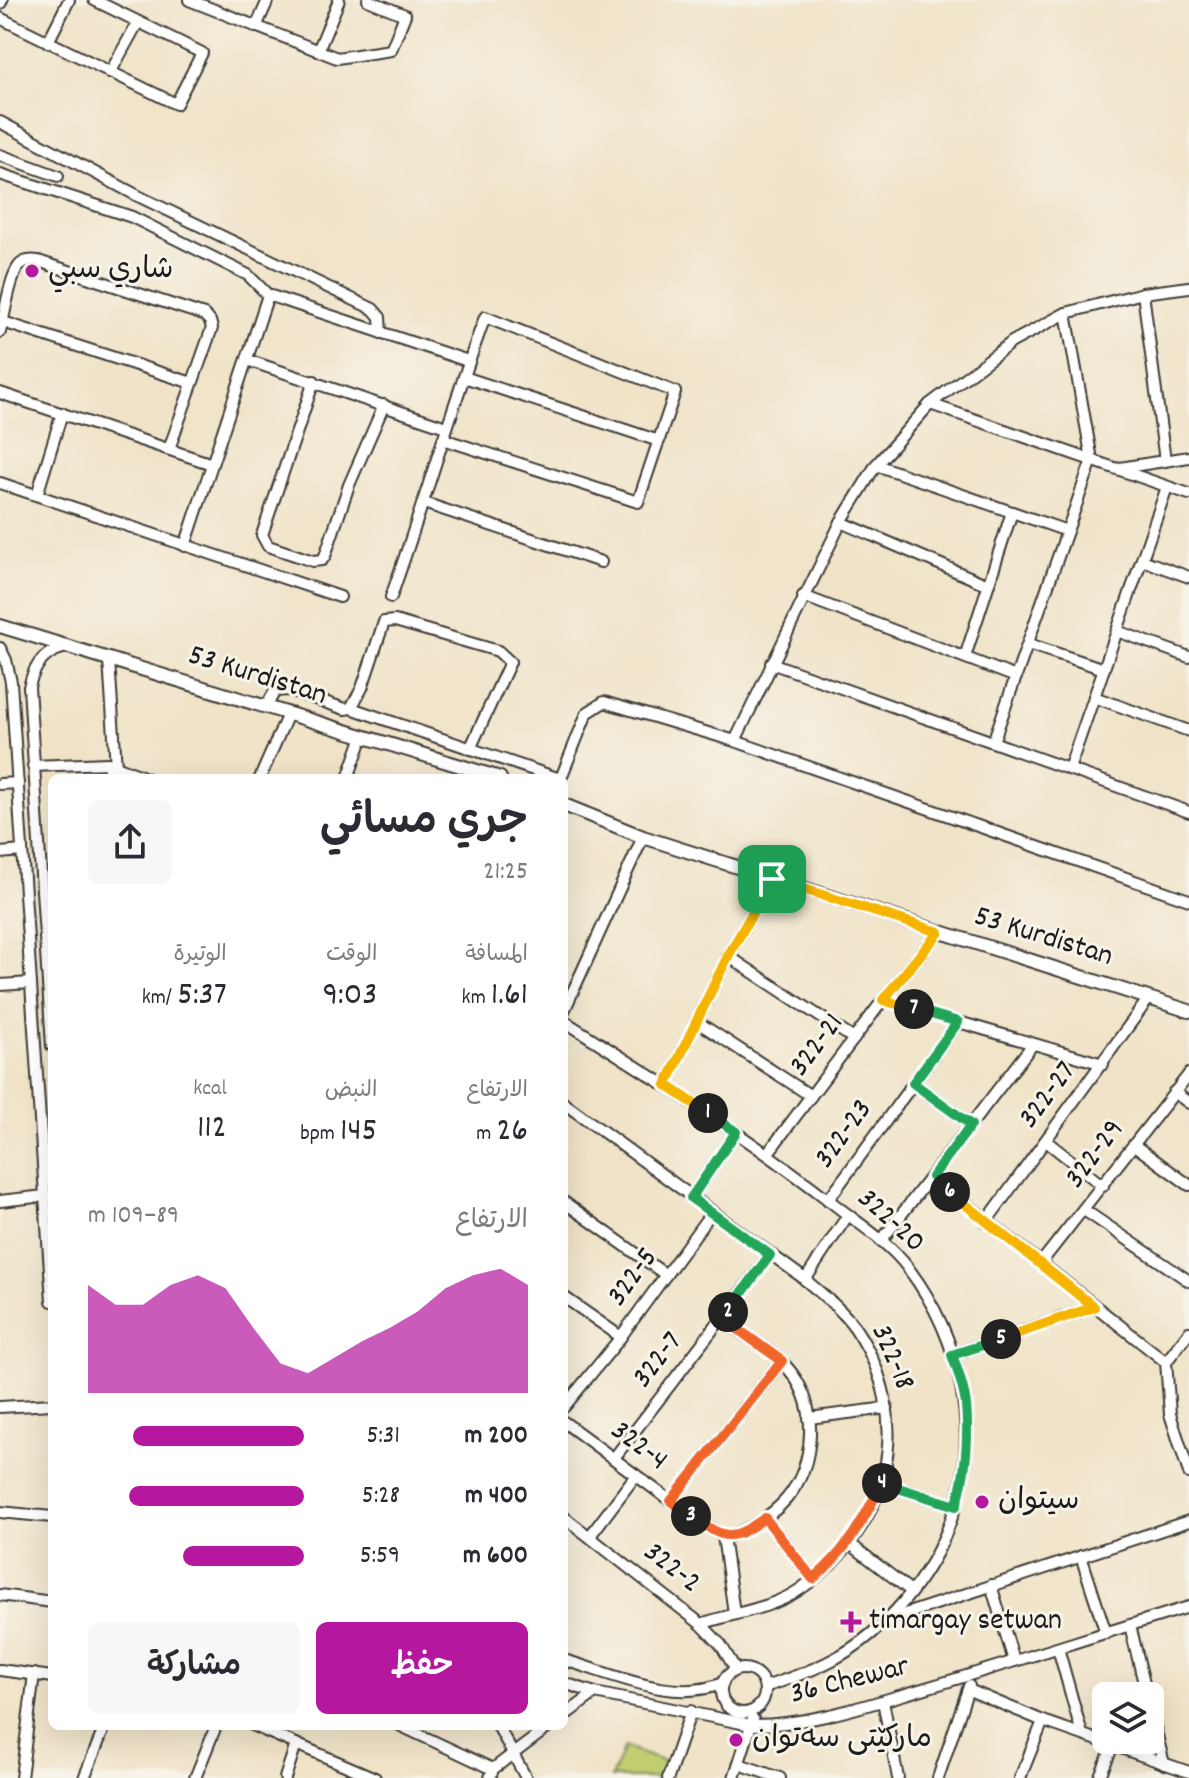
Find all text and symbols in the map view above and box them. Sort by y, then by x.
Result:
place label: شاري سبي [48,250,174,293]
marker: شاري سبي [23,262,41,280]
street label: 53 Kurdistan [182,636,332,718]
text: جري مسائي [320,792,528,855]
button: share [88,800,172,884]
pin [738,845,806,913]
text: 21:25 [483,854,528,891]
icon: arrive [750,857,794,901]
street label: 53 Kurdistan [968,897,1118,979]
text: الوتيرة [174,940,227,971]
text: الوقت [326,940,377,971]
text: المسافة [465,940,528,971]
text: 5:37 [177,972,227,1021]
text: 9:03 [323,972,377,1021]
text: 1.61 [491,972,528,1021]
text: /km [142,983,177,1014]
text: km [462,983,491,1014]
pin: 7 [894,989,934,1029]
text: 7 [910,993,918,1024]
street label: 322-21 [780,1005,856,1087]
street label: 322-27 [1009,1053,1089,1139]
text: kcal [193,1074,227,1105]
text: النبض [325,1076,377,1107]
text: الارتفاع [466,1076,528,1107]
street label: 322-23 [805,1092,885,1178]
pin: 1 [688,1093,728,1133]
text: 1 [706,1097,710,1128]
text: 112 [197,1105,227,1154]
text: 145 [340,1108,377,1157]
text: 26 [496,1108,528,1157]
street label: 322-29 [1056,1111,1136,1199]
text: bpm [300,1119,340,1150]
text: m [476,1119,496,1150]
pin: 6 [930,1172,970,1212]
text: 6 [945,1176,955,1207]
street label: 322-20 [846,1180,934,1264]
text: 89–109 m [88,1198,179,1235]
text: الارتفاع [455,1203,528,1240]
street label: 322-5 [598,1240,670,1316]
pin: 2 [708,1292,748,1332]
text: 2 [723,1296,733,1327]
street label: 322-18 [858,1318,924,1398]
pin: 5 [981,1319,1021,1359]
text: 5 [996,1323,1006,1354]
street label: 322-7 [623,1324,695,1398]
street label: 322-4 [600,1411,676,1483]
text: 5:31 [366,1418,400,1455]
text: 200 m [464,1418,528,1455]
pin: 4 [862,1463,902,1503]
text: 4 [877,1467,887,1498]
text: 5:28 [362,1478,400,1515]
text: 400 m [465,1478,528,1515]
place label: سيتوان [998,1481,1079,1524]
marker: سيتوان [973,1493,991,1511]
pin: 3 [671,1496,711,1536]
text: 3 [686,1500,696,1531]
street label: 322-2 [633,1533,709,1605]
text: 5:59 [360,1538,400,1575]
text: 600 m [463,1538,528,1575]
place label: timargay setwan [869,1601,1062,1644]
marker: timargay setwan [840,1611,862,1633]
button: مشاركة [88,1622,300,1714]
button: حفظ [316,1622,528,1714]
street label: 36 Chewar [786,1646,914,1718]
map controls [1092,1682,1164,1754]
button: layers [1092,1682,1164,1754]
place label: مارکێتی سەتوان [752,1719,932,1762]
marker: مارکێتی سەتوان [727,1731,745,1749]

